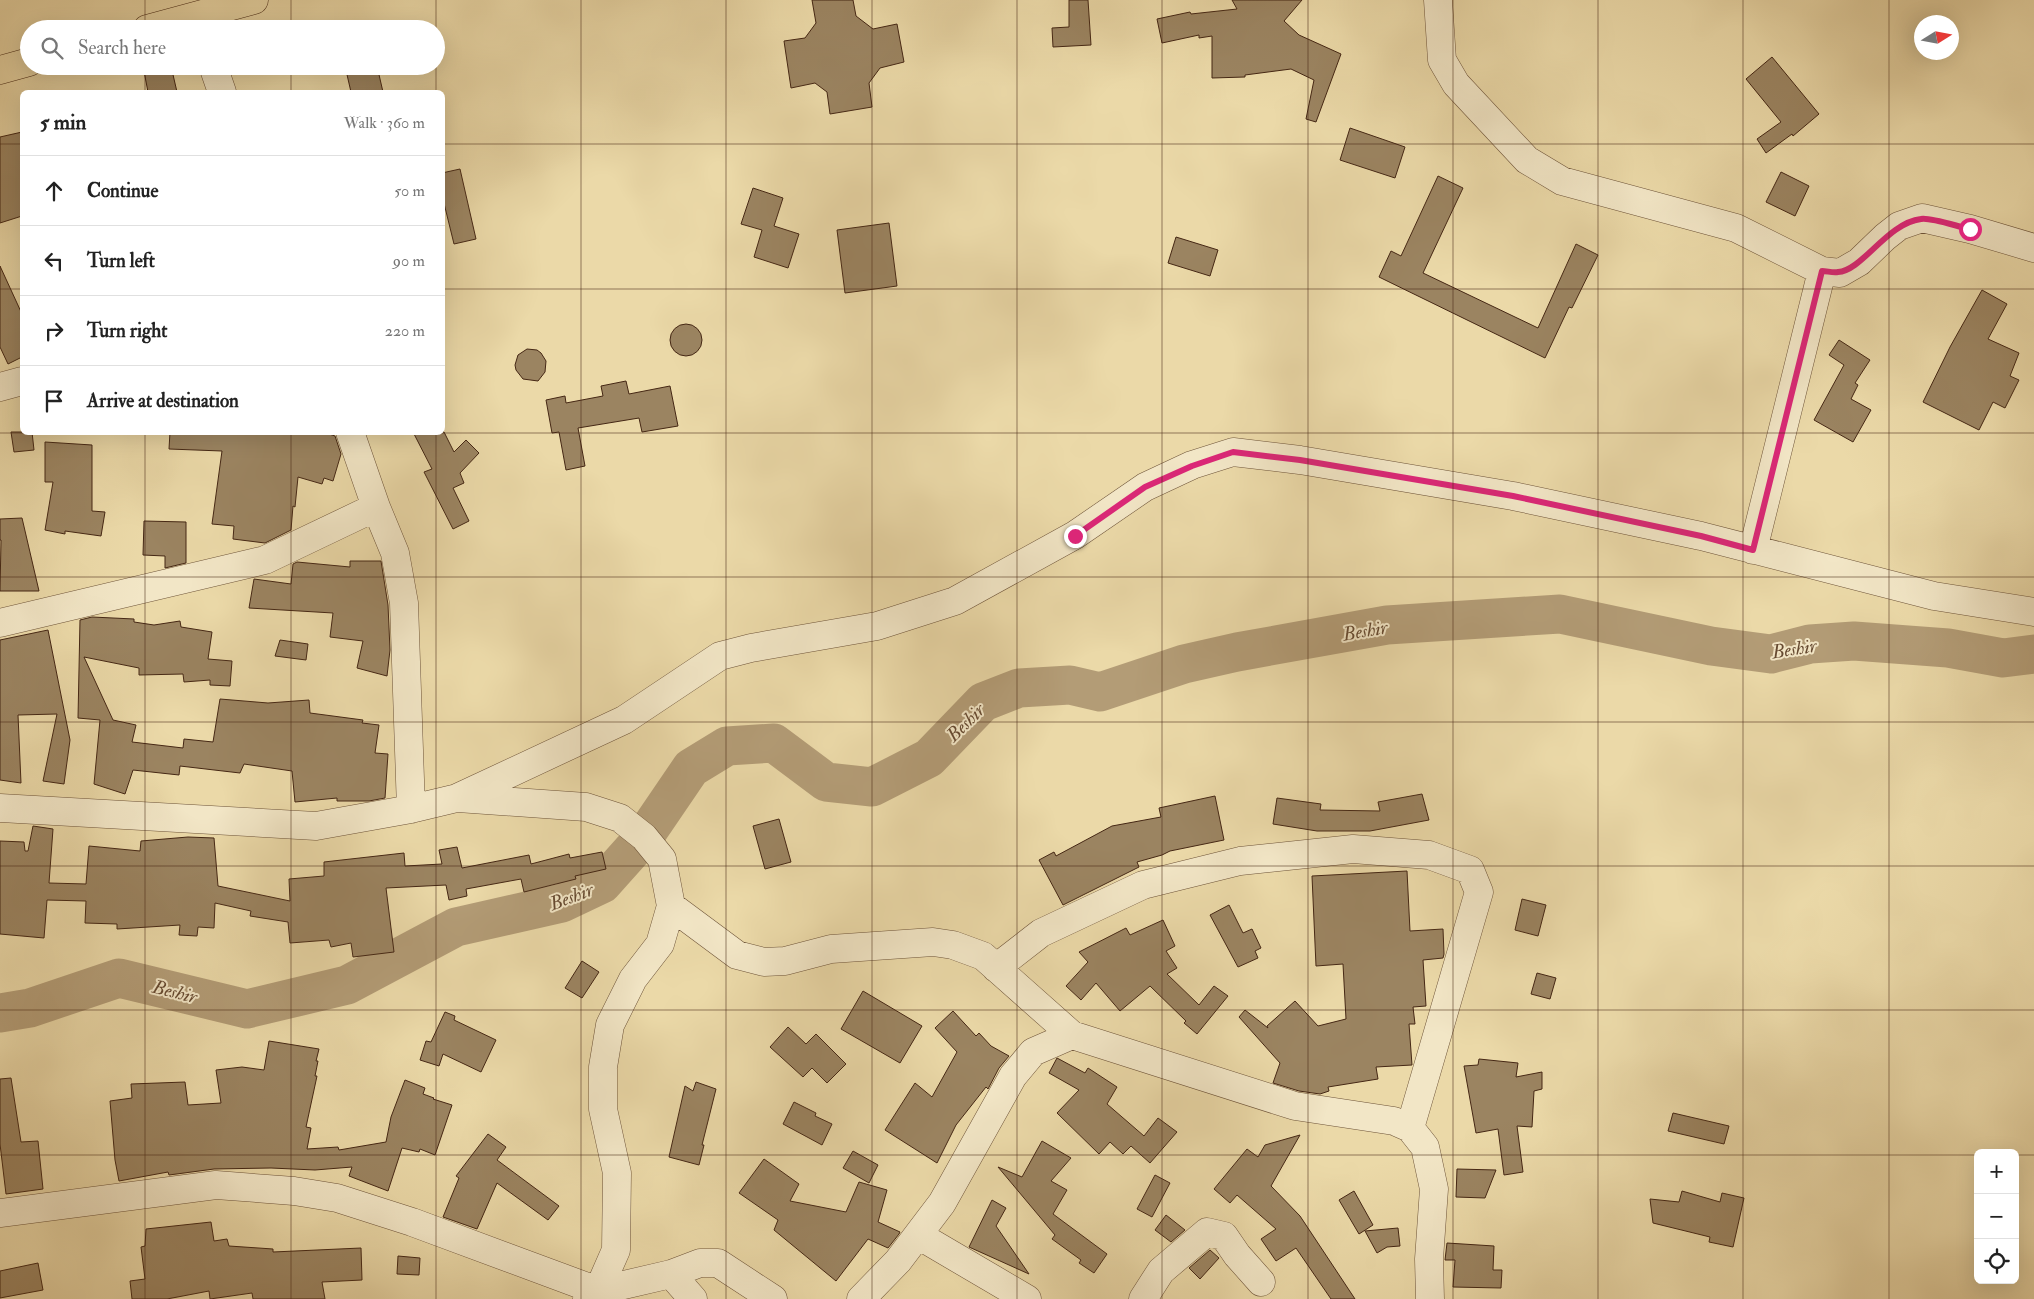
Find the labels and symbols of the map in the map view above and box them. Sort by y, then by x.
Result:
north arrow [1914,15,1959,60]
route start [1959,218,1982,241]
route end [1064,525,1087,548]
water label: Beshir [1340,615,1390,647]
water label: Beshir [1769,633,1819,665]
water label: Beshir [941,698,991,748]
water label: Beshir [545,877,597,917]
water label: Beshir [149,975,200,1009]

